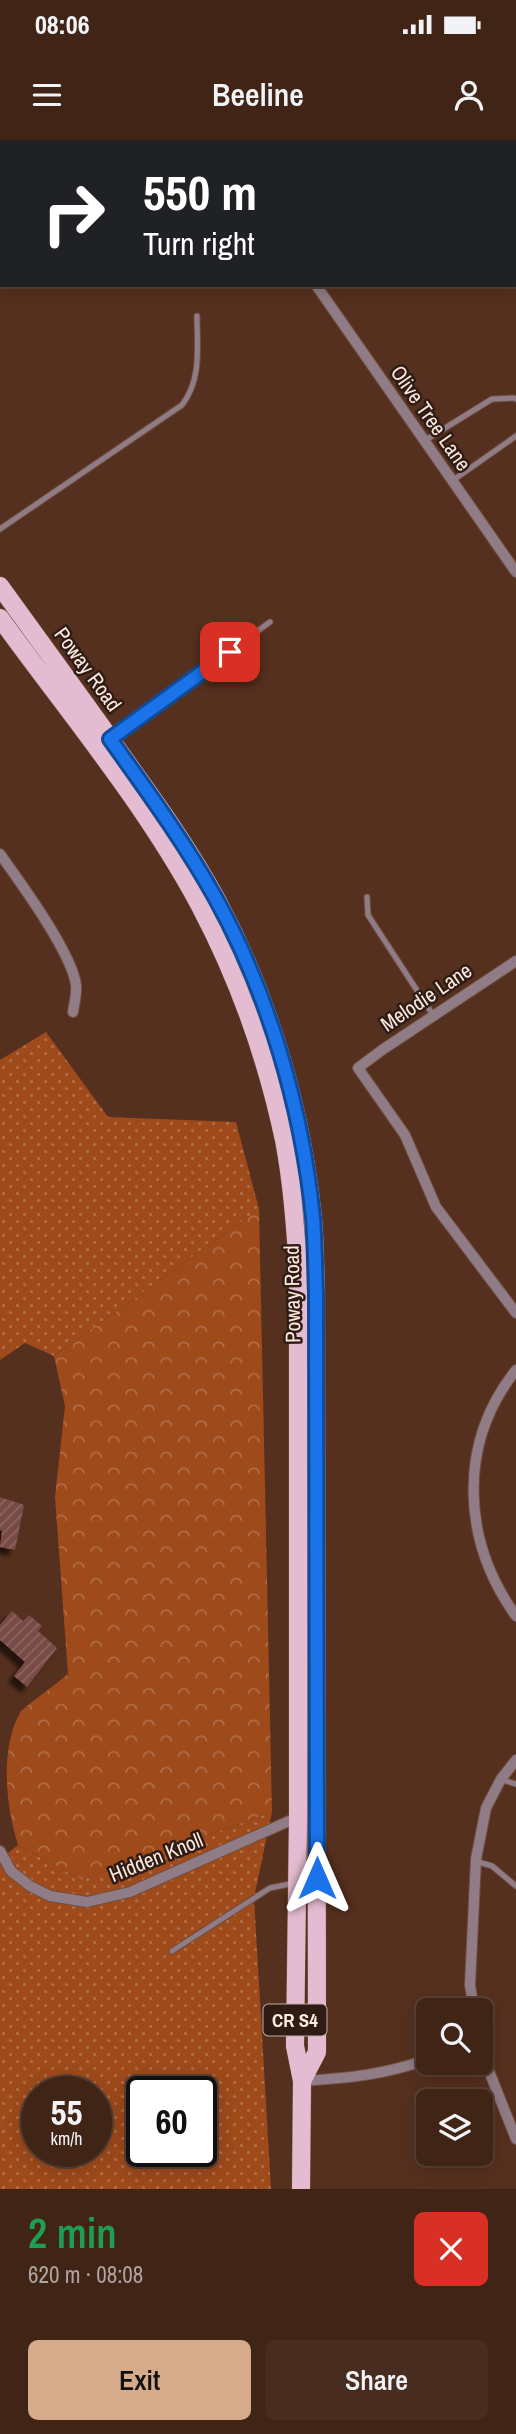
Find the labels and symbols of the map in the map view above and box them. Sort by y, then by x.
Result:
street label: Olive Tree Lane [384,359,478,477]
street label: Poway Road [48,621,128,717]
pin [200,622,260,682]
street label: Melodie Lane [375,956,477,1038]
street label: Poway Road [277,1245,307,1343]
street label: Hidden Knoll [105,1825,207,1889]
position arrow [280,1841,354,1915]
road number: CR S4 [264,2004,326,2036]
speed limit sign: 60 [126,2076,217,2167]

